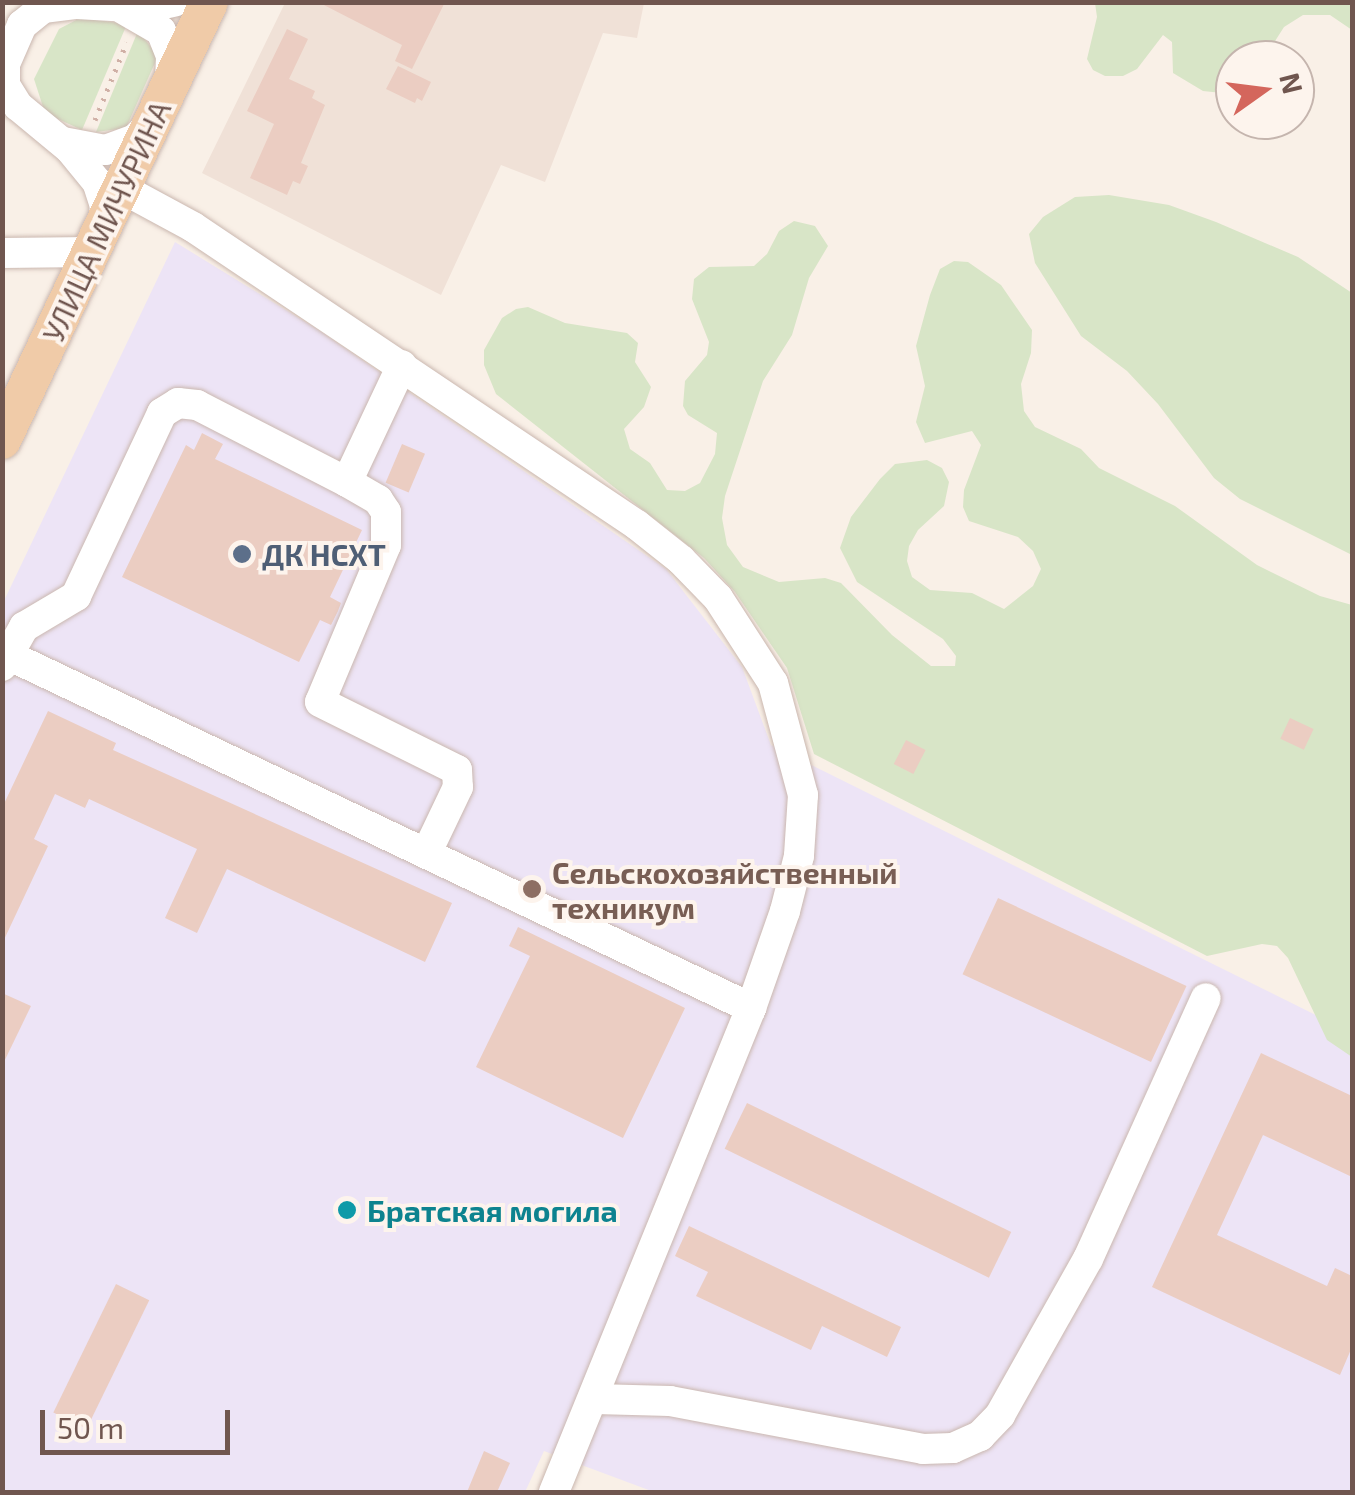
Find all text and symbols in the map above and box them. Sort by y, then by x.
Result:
north arrow [1215,40,1315,140]
text: N [1273,69,1311,97]
street label: УЛИЦА МИЧУРИНА [34,95,178,347]
place label: ДК НСХТ [262,536,386,572]
marker: ДК НСХТ [231,543,253,565]
place label: Сельскохозяйственный техникум [552,854,898,924]
marker: Сельскохозяйственный техникум [521,878,543,900]
place label: Братская могила [367,1192,618,1228]
marker: Братская могила [336,1199,358,1221]
scale bar [45,1390,235,1452]
text: 50 m [57,1409,124,1445]

